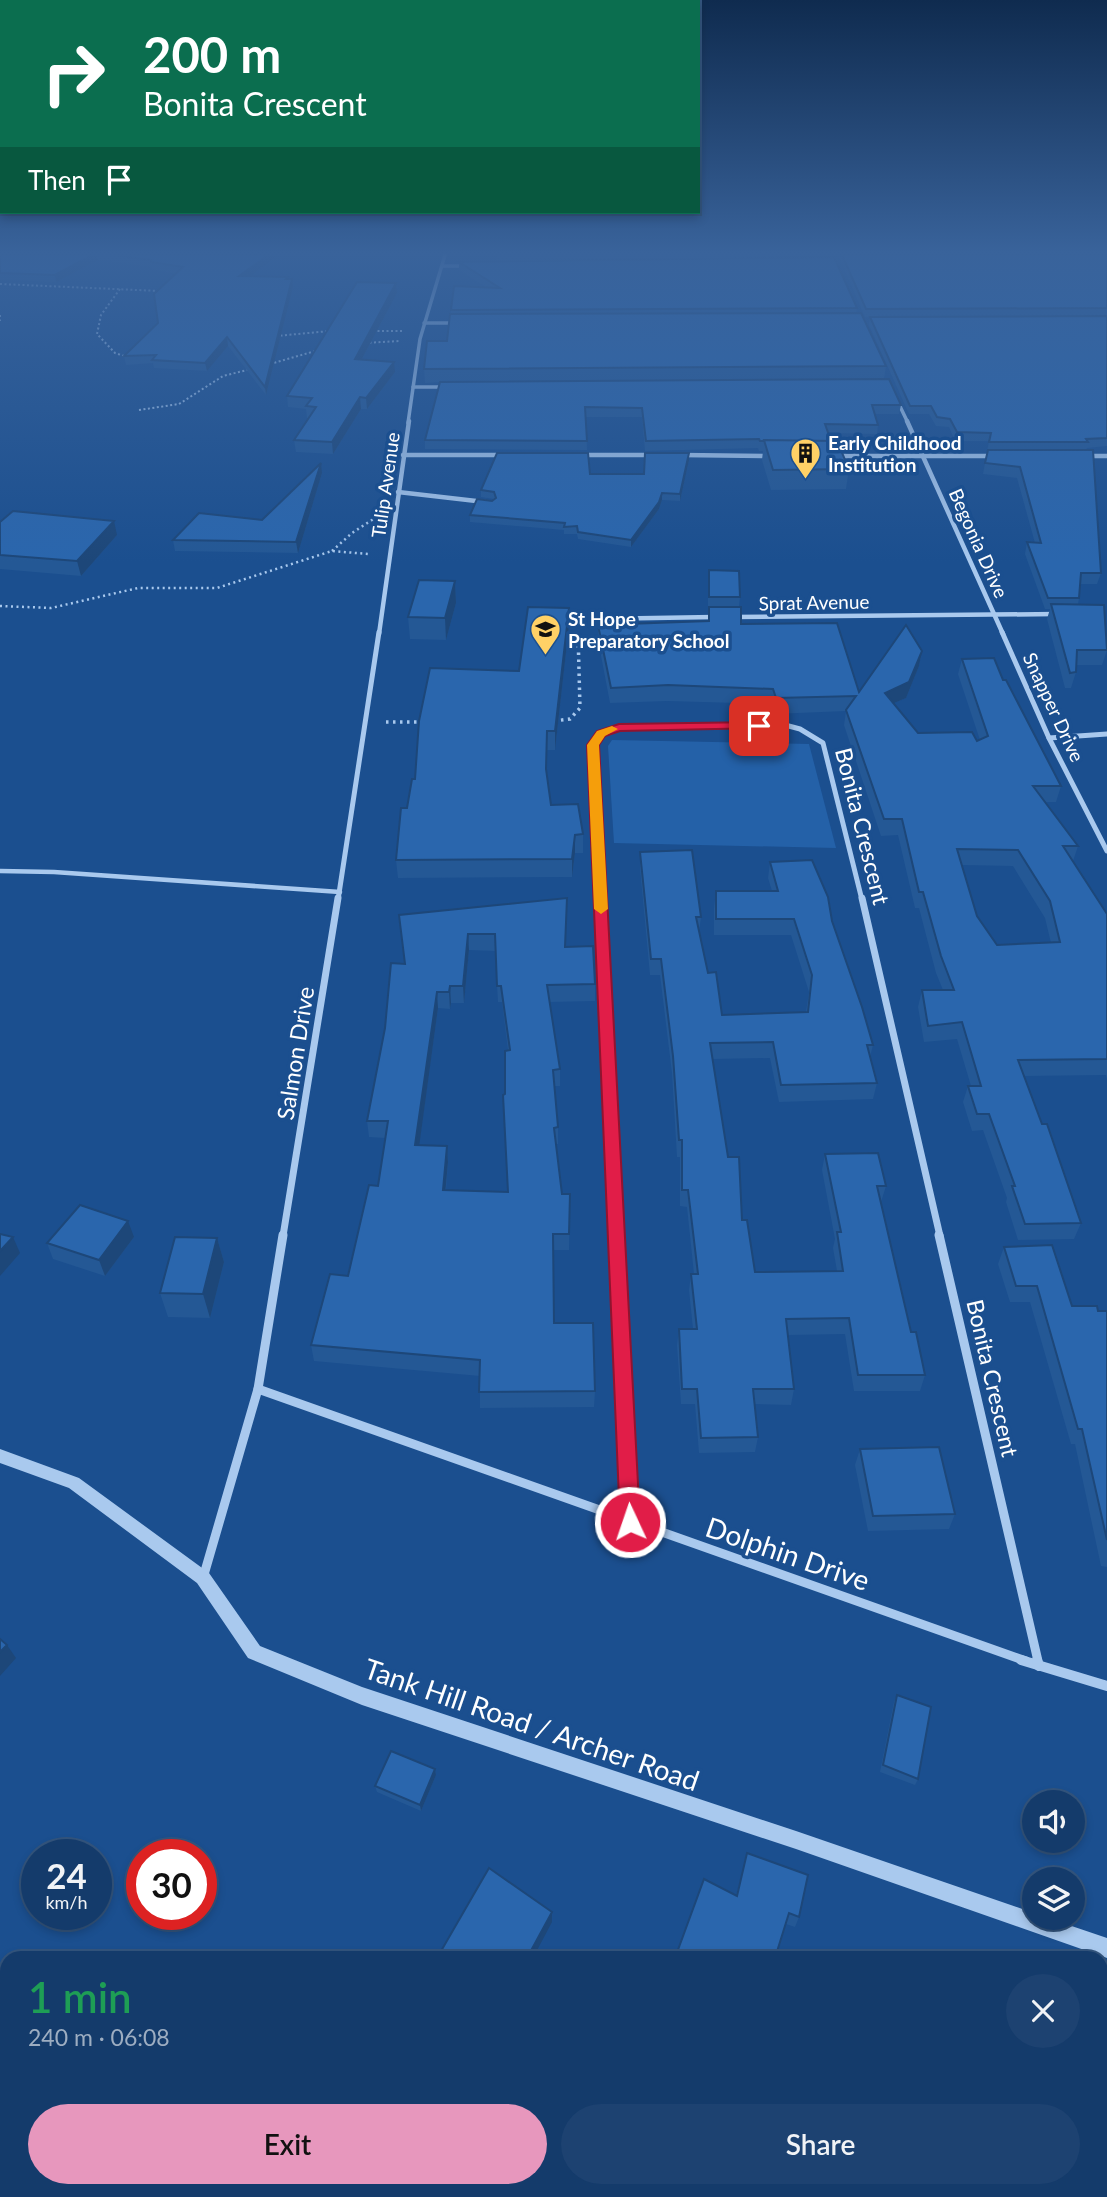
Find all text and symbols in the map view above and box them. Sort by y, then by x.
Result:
text: 200 m [143,25,281,83]
icon: right [28,28,119,119]
text: Bonita Crescent [143,84,367,123]
icon: arrive [100,161,138,199]
text: Then [28,164,86,196]
street label: Tulip Avenue [366,431,404,539]
place label: Early Childhood Institution [828,431,961,476]
building icon: Early Childhood Institution [788,436,822,480]
street label: Begonia Drive [945,485,1013,601]
street label: Sprat Avenue [758,590,870,614]
place label: St Hope Preparatory School [568,607,729,652]
school or university icon: St Hope Preparatory School [528,612,562,656]
street label: Snapper Drive [1019,649,1089,765]
pin [729,696,789,756]
icon: arrive [740,707,778,745]
street label: Bonita Crescent [830,745,896,908]
street label: Salmon Drive [271,984,319,1122]
street label: Bonita Crescent [961,1297,1025,1460]
position arrow [593,1485,667,1559]
street label: Dolphin Drive [702,1509,874,1597]
street label: Tank Hill Road / Archer Road [360,1651,704,1797]
map controls [1022,1790,1085,1930]
button: sound [1022,1790,1085,1853]
speed limit sign: 30 [126,1839,217,1930]
text: 24 [46,1854,87,1896]
button: layers [1022,1867,1085,1930]
text: km/h [45,1891,88,1913]
text: 1 min [28,1972,132,2022]
button: close [1006,1974,1080,2048]
text: 240 m · 06:08 [28,2023,170,2051]
button: Exit [28,2104,547,2184]
button: Share [561,2104,1080,2184]

